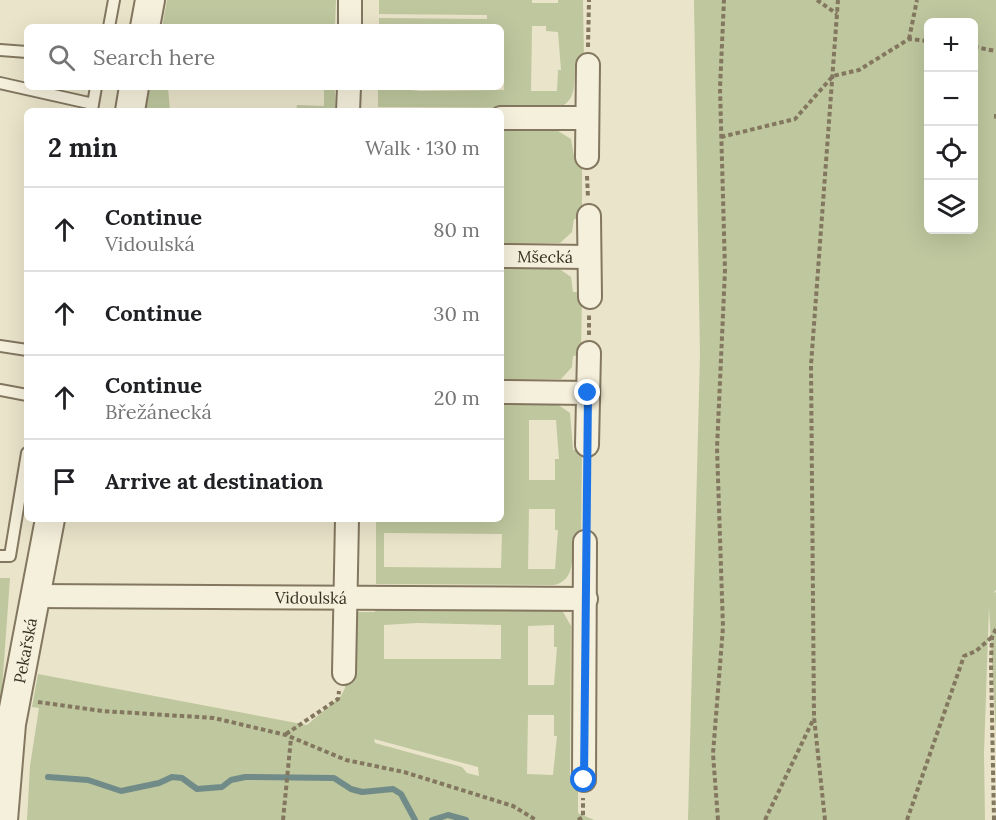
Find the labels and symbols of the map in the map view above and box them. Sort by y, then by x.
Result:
street label: Mšecká [517,246,573,267]
route end [574,379,600,405]
street label: Vidoulská [274,587,347,608]
street label: Pekařská [9,616,41,685]
route start [570,766,596,792]

